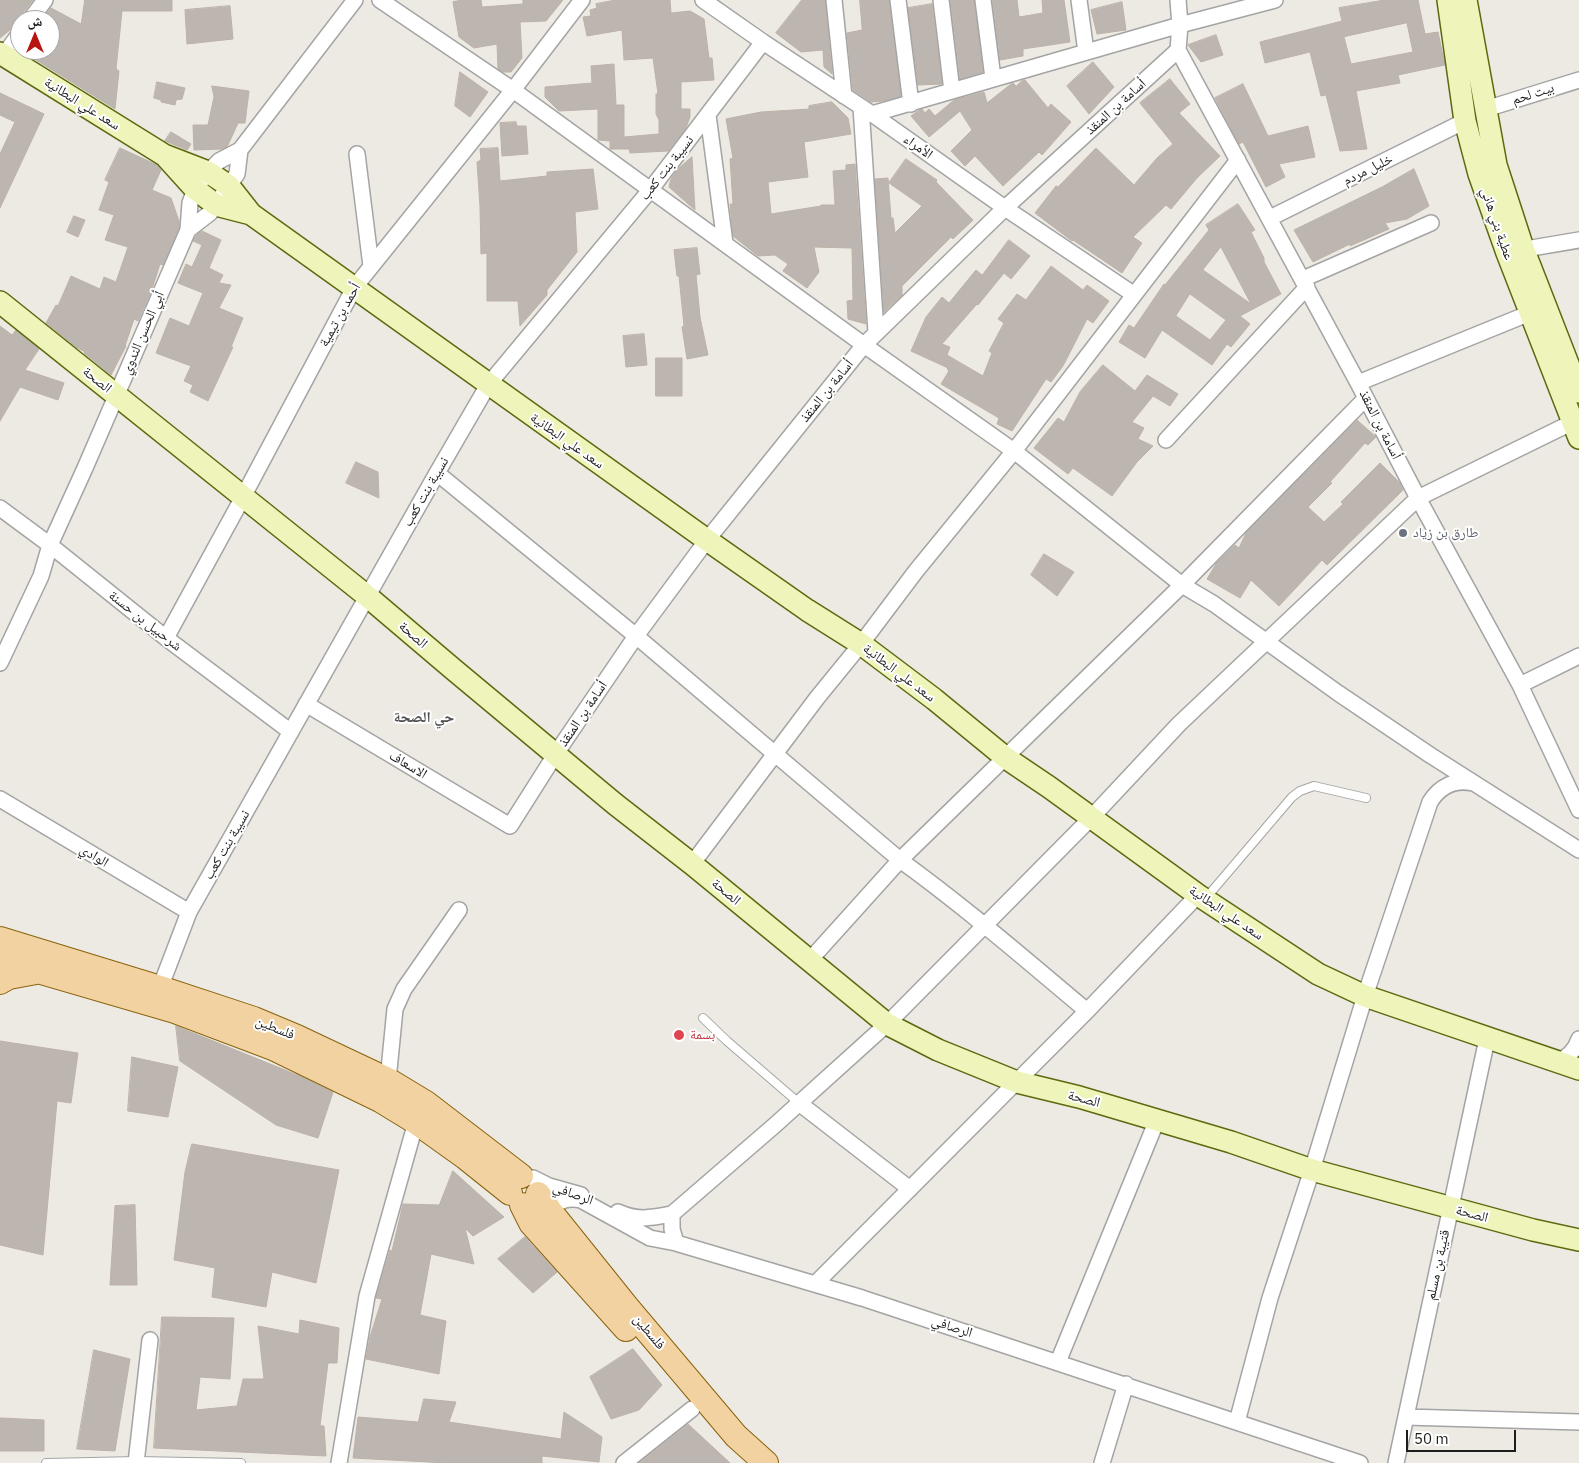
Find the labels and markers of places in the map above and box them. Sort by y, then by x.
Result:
place label: طارق بن زياد [1413,525,1478,541]
marker: طارق بن زياد [1397,527,1409,539]
place label: بسمة [690,1027,715,1043]
marker: بسمة [672,1028,686,1042]

